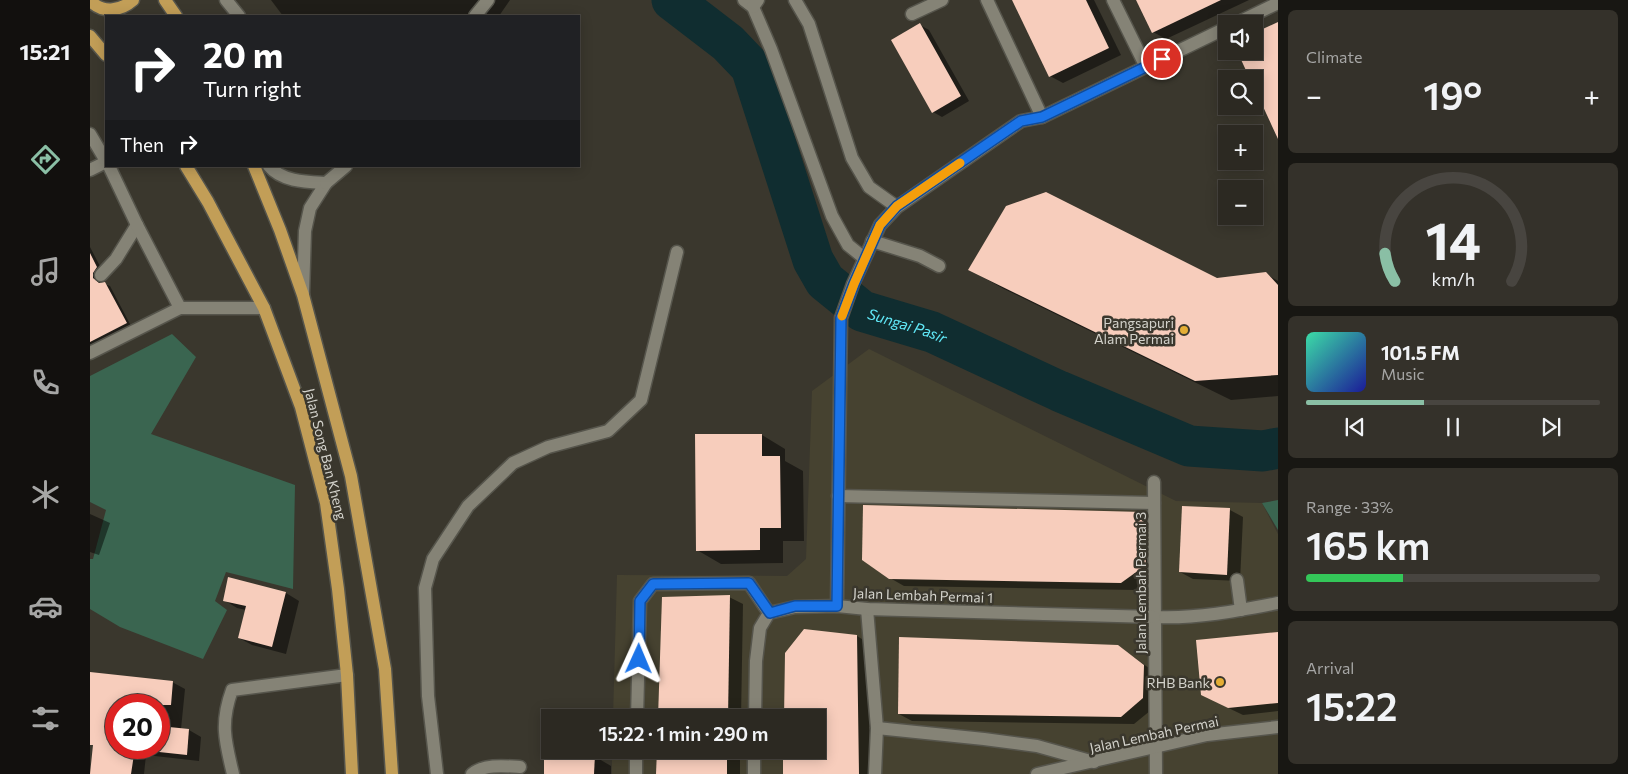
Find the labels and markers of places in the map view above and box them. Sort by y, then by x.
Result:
pin [1141,38,1183,80]
place label: Pangsapuri Alam Permai [1094,314,1174,347]
marker: Pangsapuri Alam Permai [1178,324,1190,336]
place label: RHB Bank [1146,674,1210,691]
marker: RHB Bank [1214,676,1226,688]

